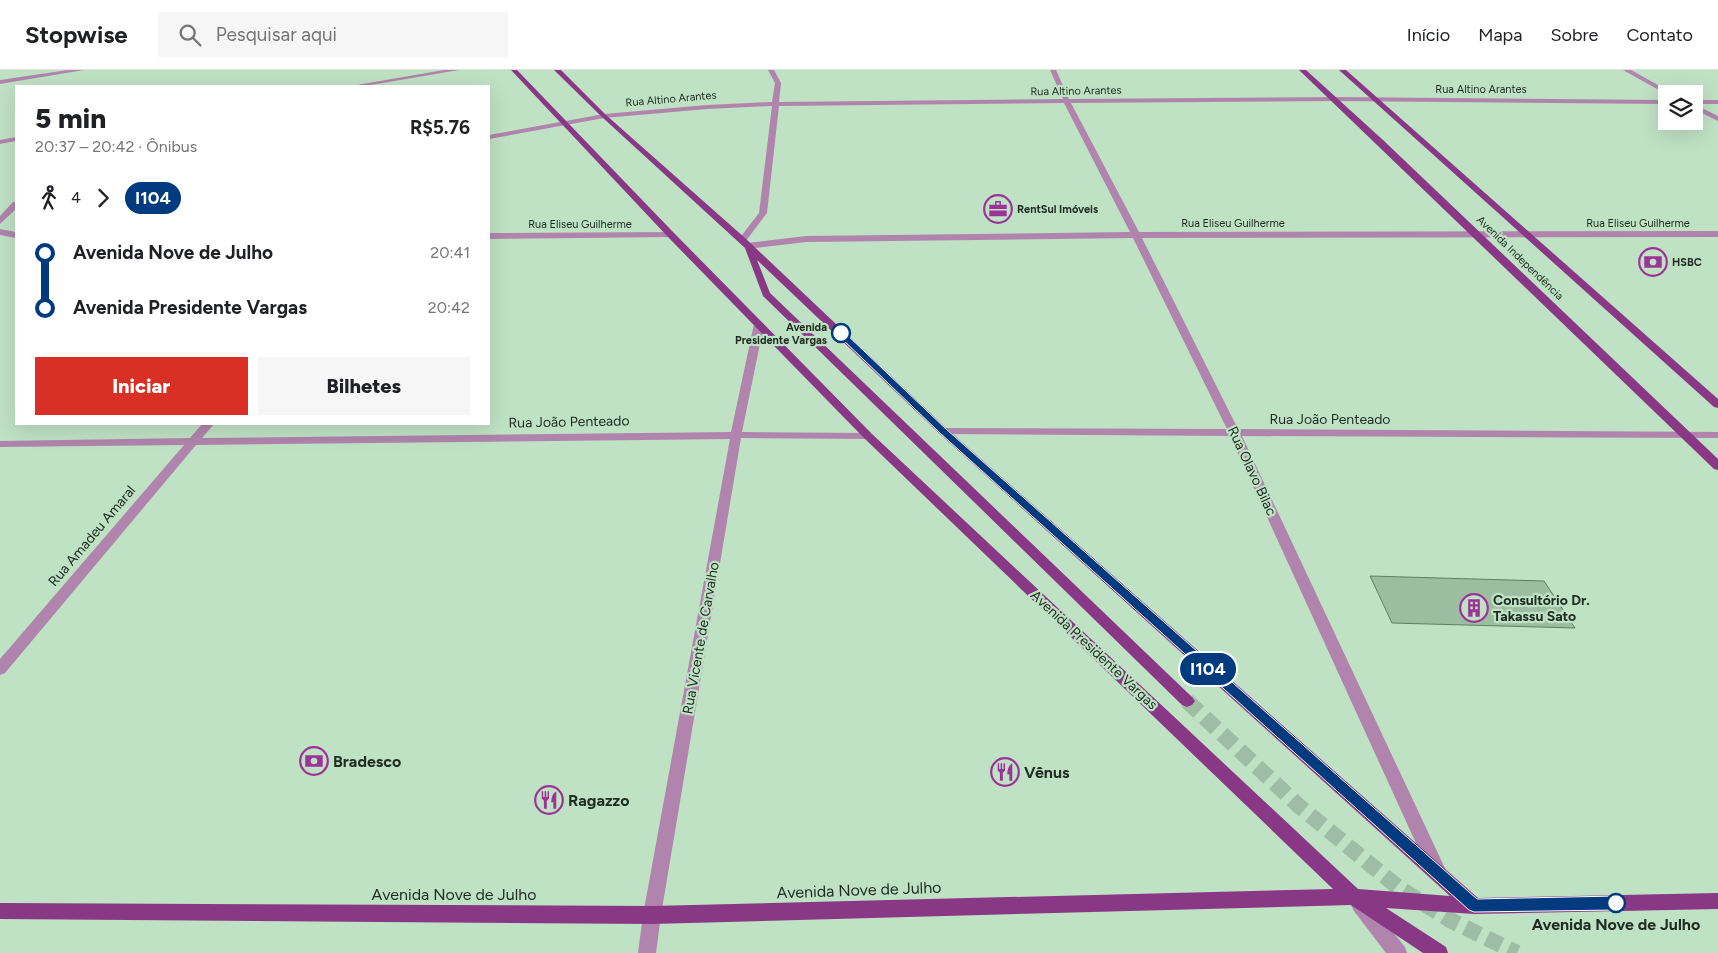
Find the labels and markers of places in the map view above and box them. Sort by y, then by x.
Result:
office icon: RentSul Imóveis [983,194,1013,224]
place label: RentSul Imóveis [1017,203,1098,216]
bank icon: HSBC [1638,247,1668,277]
place label: HSBC [1672,256,1702,269]
place label: Avenida Presidente Vargas [735,321,827,347]
marker: Avenida Presidente Vargas [831,323,851,343]
place label: Consultório Dr. Takassu Sato [1493,592,1590,625]
building icon: Consultório Dr. Takassu Sato [1459,593,1489,623]
bank icon: Bradesco [299,746,329,776]
place label: Bradesco [333,752,401,771]
restaurant icon: Vênus [990,757,1020,787]
place label: Vênus [1024,763,1070,782]
restaurant icon: Ragazzo [534,785,564,815]
place label: Ragazzo [568,791,630,810]
marker: Avenida Nove de Julho [1606,893,1626,913]
place label: Avenida Nove de Julho [1532,915,1700,934]

